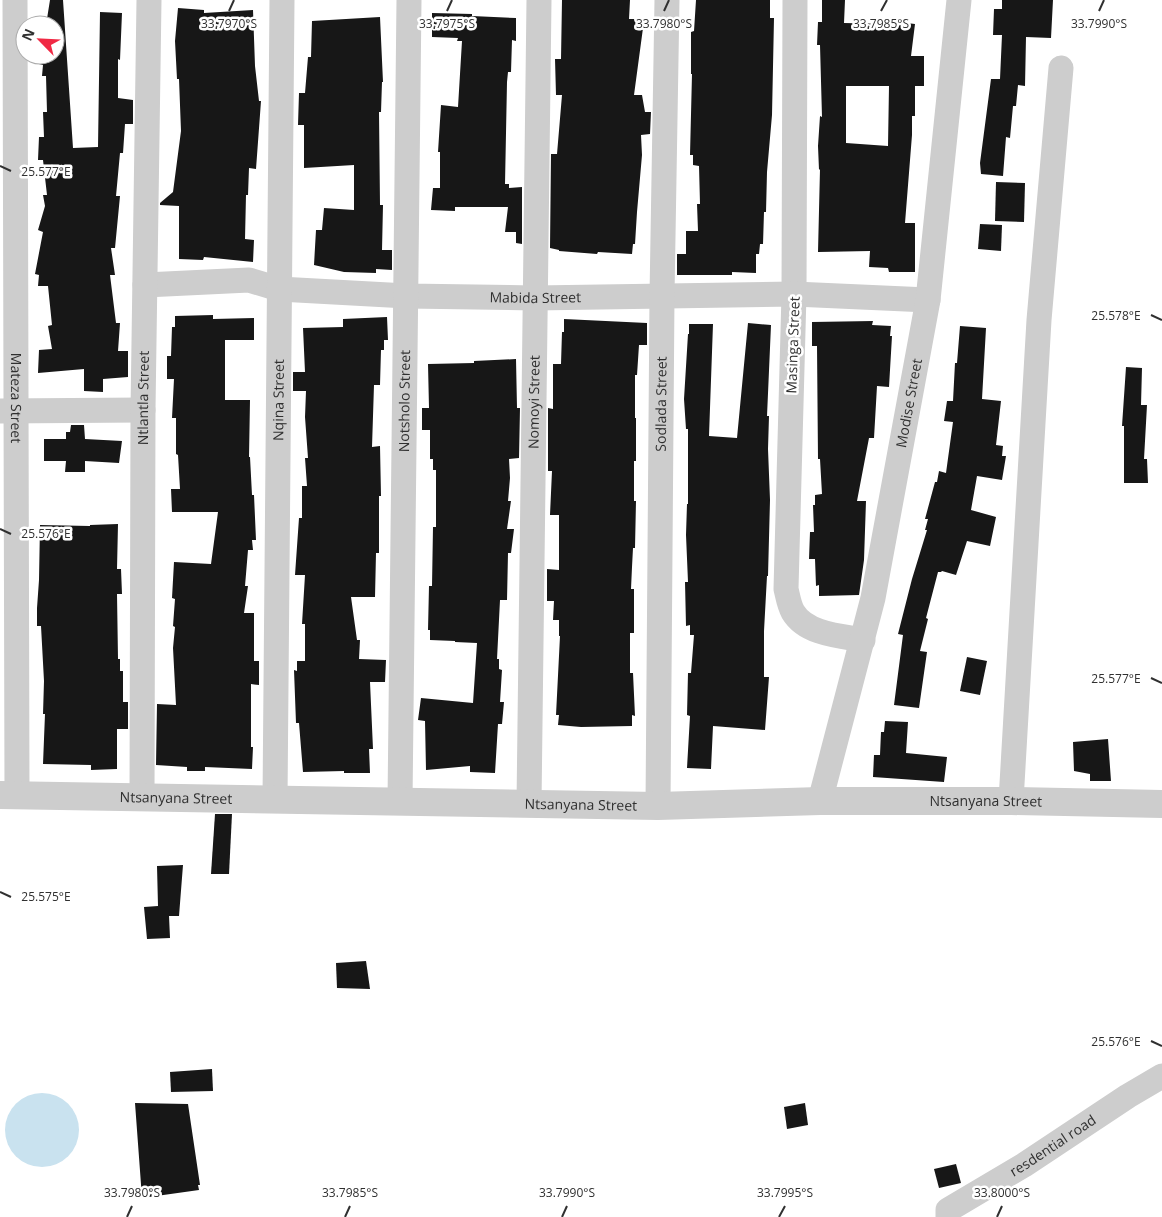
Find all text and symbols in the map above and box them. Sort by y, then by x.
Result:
north arrow [15,15,65,65]
text: 33.7970°S [201,15,257,32]
text: 33.7975°S [419,15,475,32]
text: 33.7980°S [636,15,692,32]
text: 33.7985°S [853,15,909,32]
text: 33.7990°S [1071,15,1127,32]
text: N [17,25,39,44]
text: 25.577°E [21,163,71,180]
street label: Mabida Street [489,287,581,307]
street label: Masinga Street [781,296,804,394]
text: 25.578°E [1091,307,1141,324]
street label: Notsholo Street [394,350,414,452]
street label: Ntlantla Street [133,351,153,445]
street label: Mateza Street [7,353,26,443]
street label: Nomoyi Street [523,355,544,449]
street label: Sodlada Street [651,356,671,452]
street label: Modise Street [891,357,926,449]
street label: Nqina Street [268,359,288,441]
text: 25.576°E [21,525,71,542]
text: 25.577°E [1091,670,1141,687]
street label: Ntsanyana Street [120,787,232,808]
street label: Ntsanyana Street [930,791,1042,811]
street label: Ntsanyana Street [524,794,637,815]
text: 25.575°E [21,888,71,905]
text: 25.576°E [1091,1033,1141,1050]
street label: resdential road [1006,1110,1099,1180]
text: 33.7980°S [104,1184,160,1201]
text: 33.7985°S [322,1184,378,1201]
text: 33.7990°S [539,1184,595,1201]
text: 33.7995°S [757,1184,813,1201]
text: 33.8000°S [974,1184,1030,1201]

